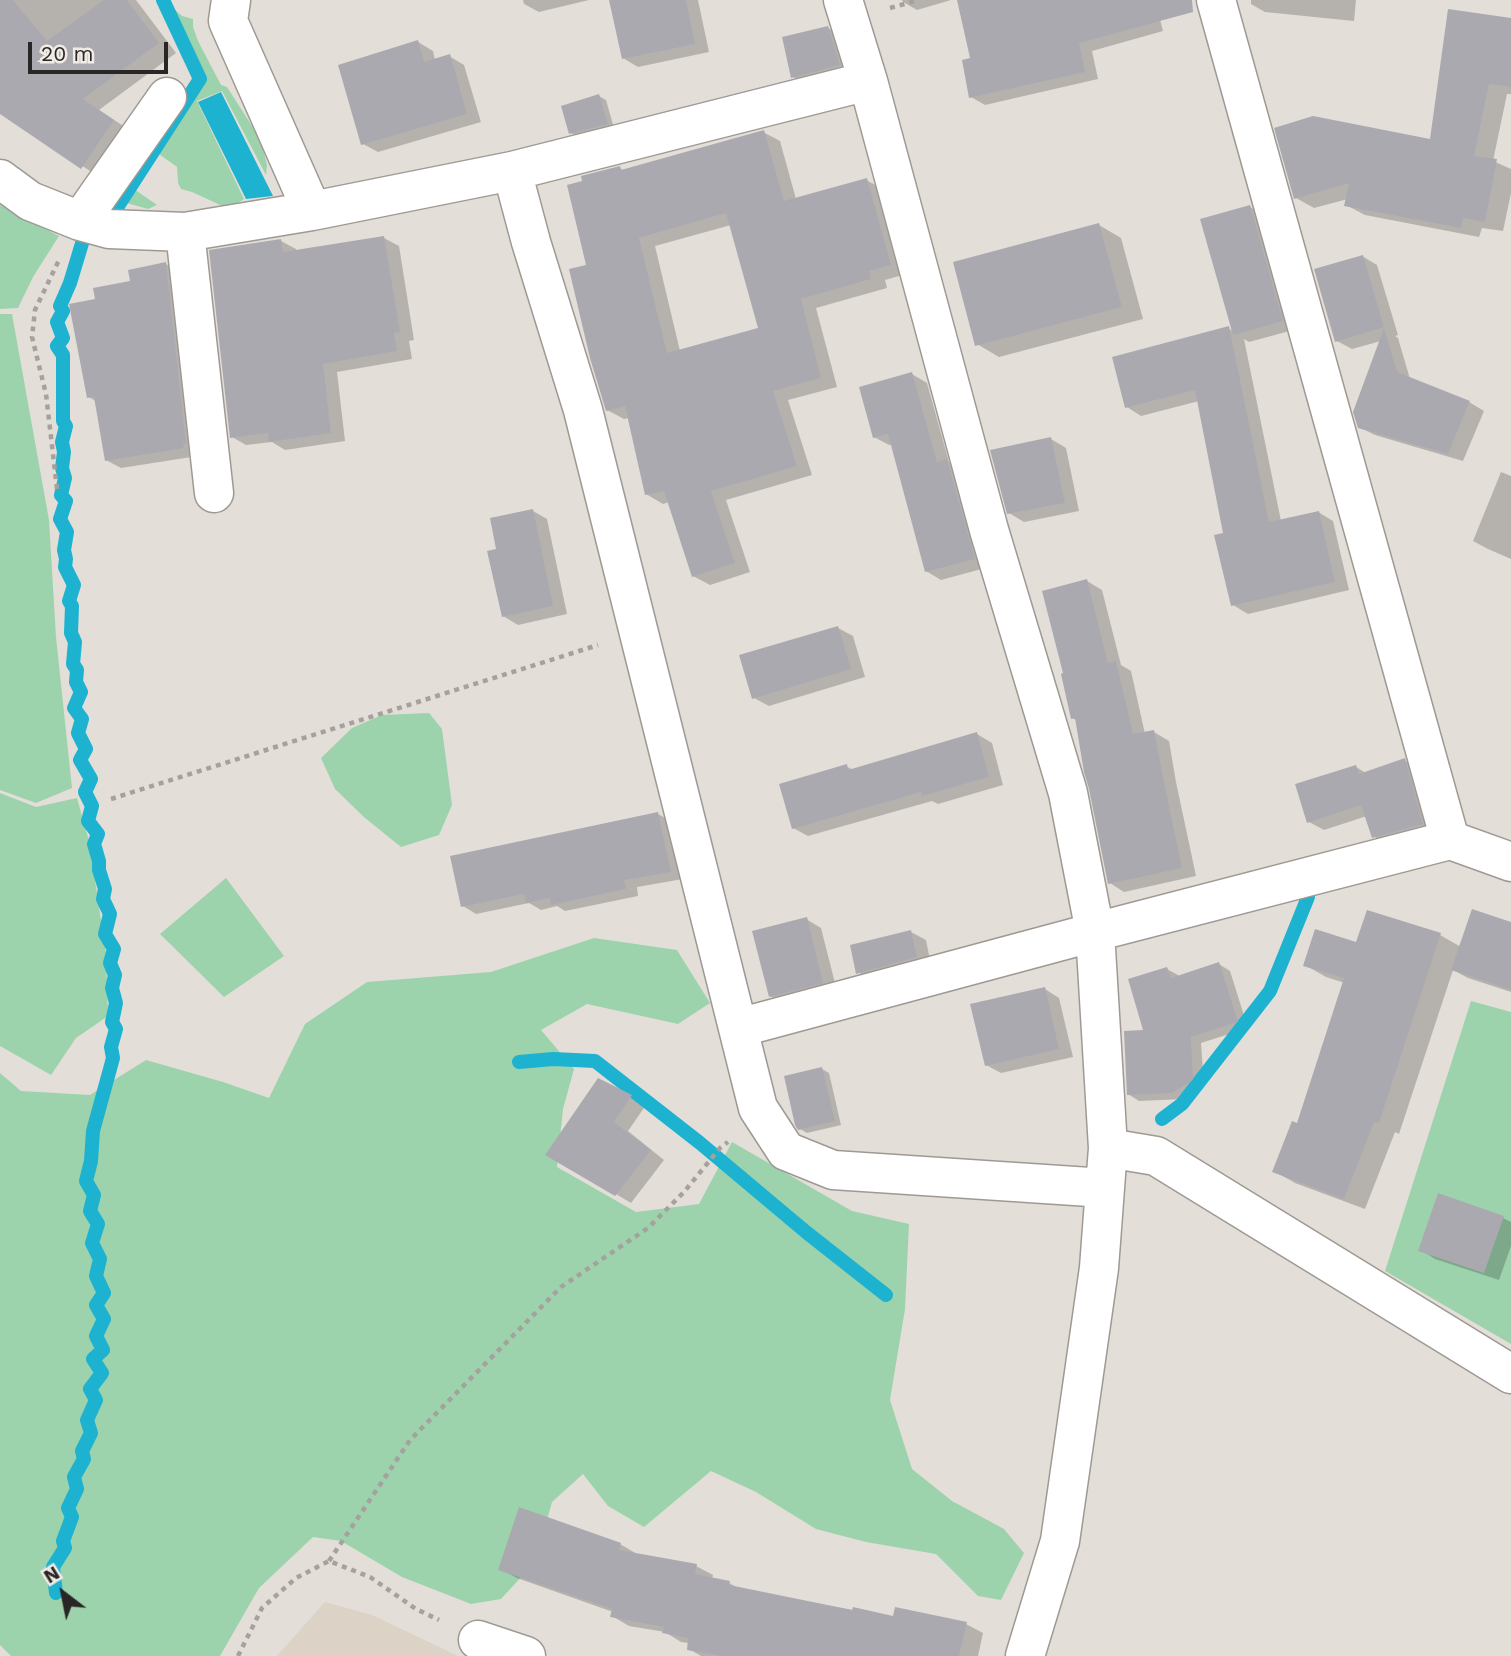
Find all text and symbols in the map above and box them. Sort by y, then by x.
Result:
scale bar [32,28,172,72]
text: 20 m [41,41,93,66]
north arrow [28,1558,98,1628]
text: N [40,1561,64,1588]

